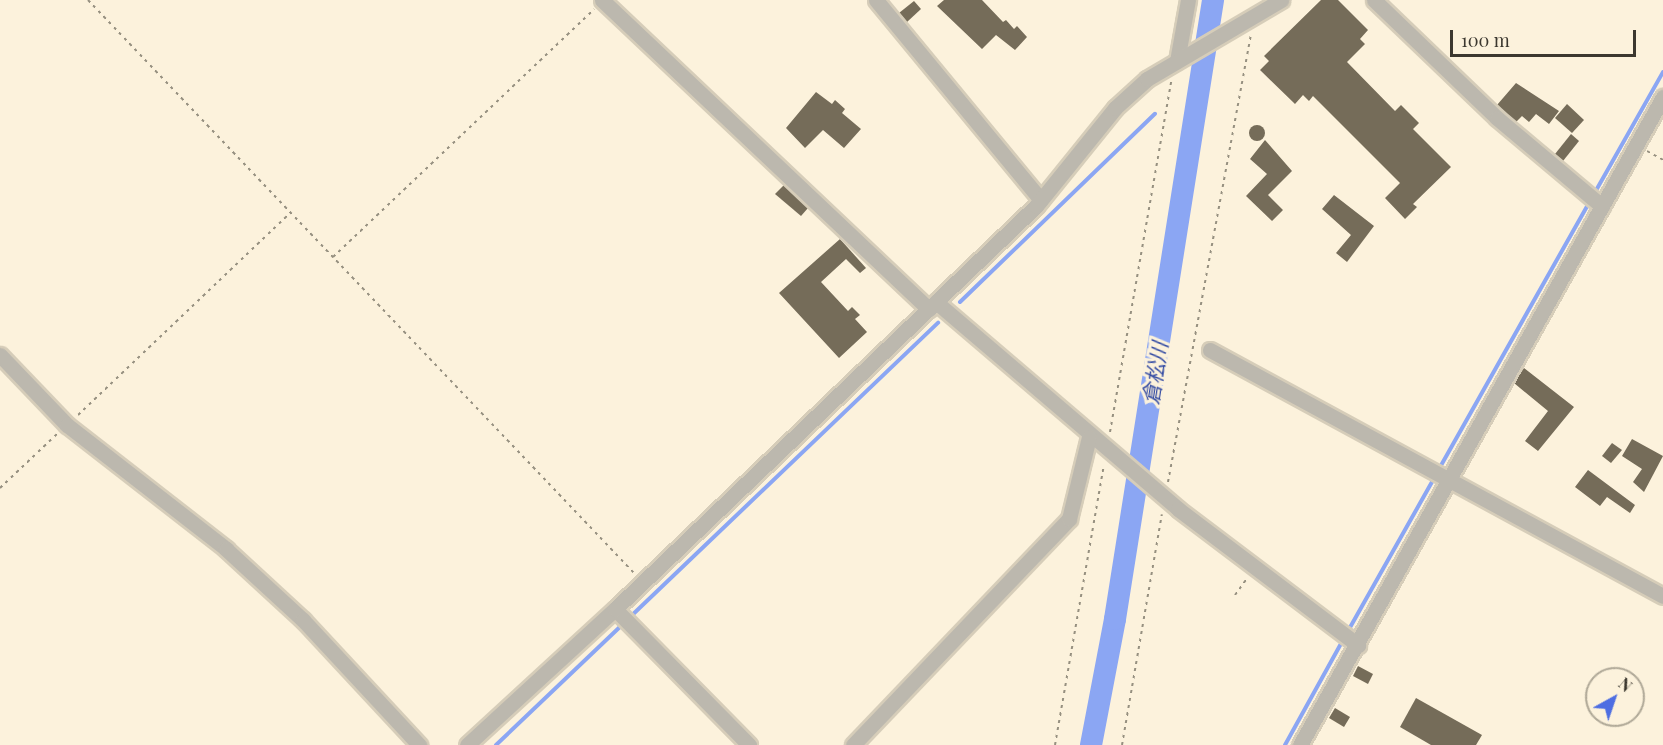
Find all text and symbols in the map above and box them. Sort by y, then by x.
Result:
scale bar [1453,18,1639,56]
text: 100 m [1461,28,1510,52]
water label: 倉松川 [1137,340,1171,406]
north arrow [1585,667,1645,727]
text: N [1614,673,1637,696]

